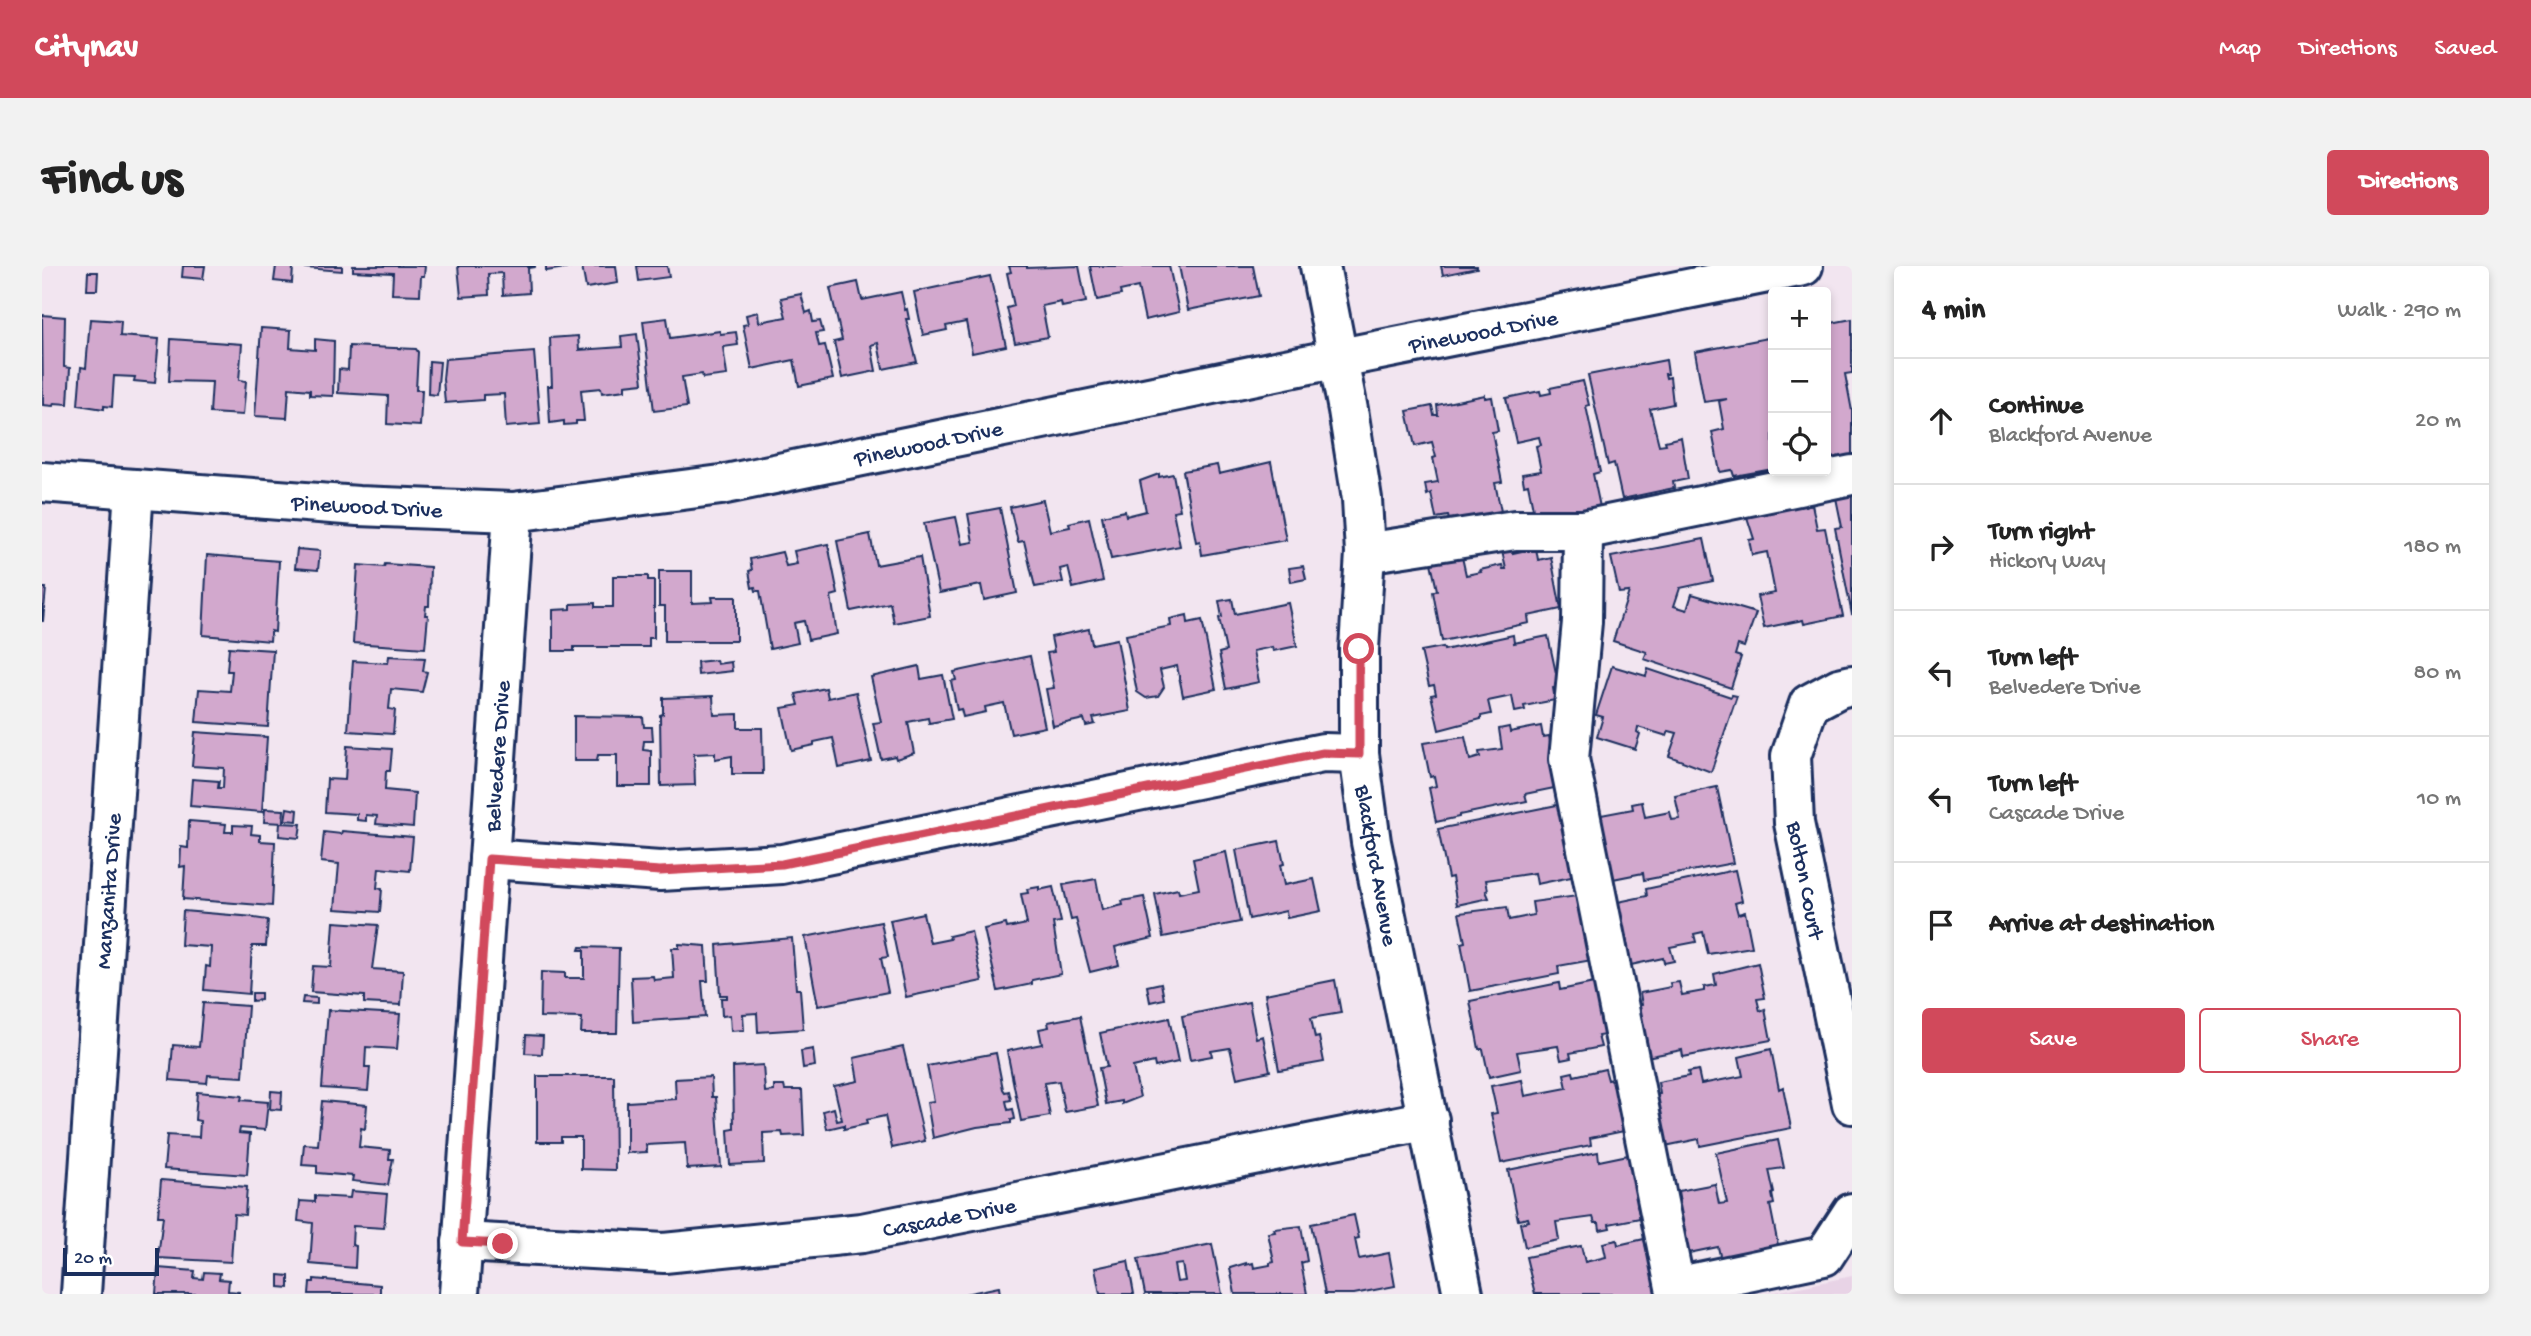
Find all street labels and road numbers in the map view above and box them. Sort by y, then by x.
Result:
street label: Pinewood Drive [1406,306,1562,361]
street label: Pinewood Drive [851,416,1007,475]
street label: Pinewood Drive [290,491,444,526]
street label: Belvedere Drive [481,679,518,834]
street label: Blackford Avenue [1347,782,1402,949]
street label: Manzanita Drive [92,811,129,970]
street label: Bolton Court [1779,819,1828,943]
street label: Cascade Drive [881,1193,1020,1246]

